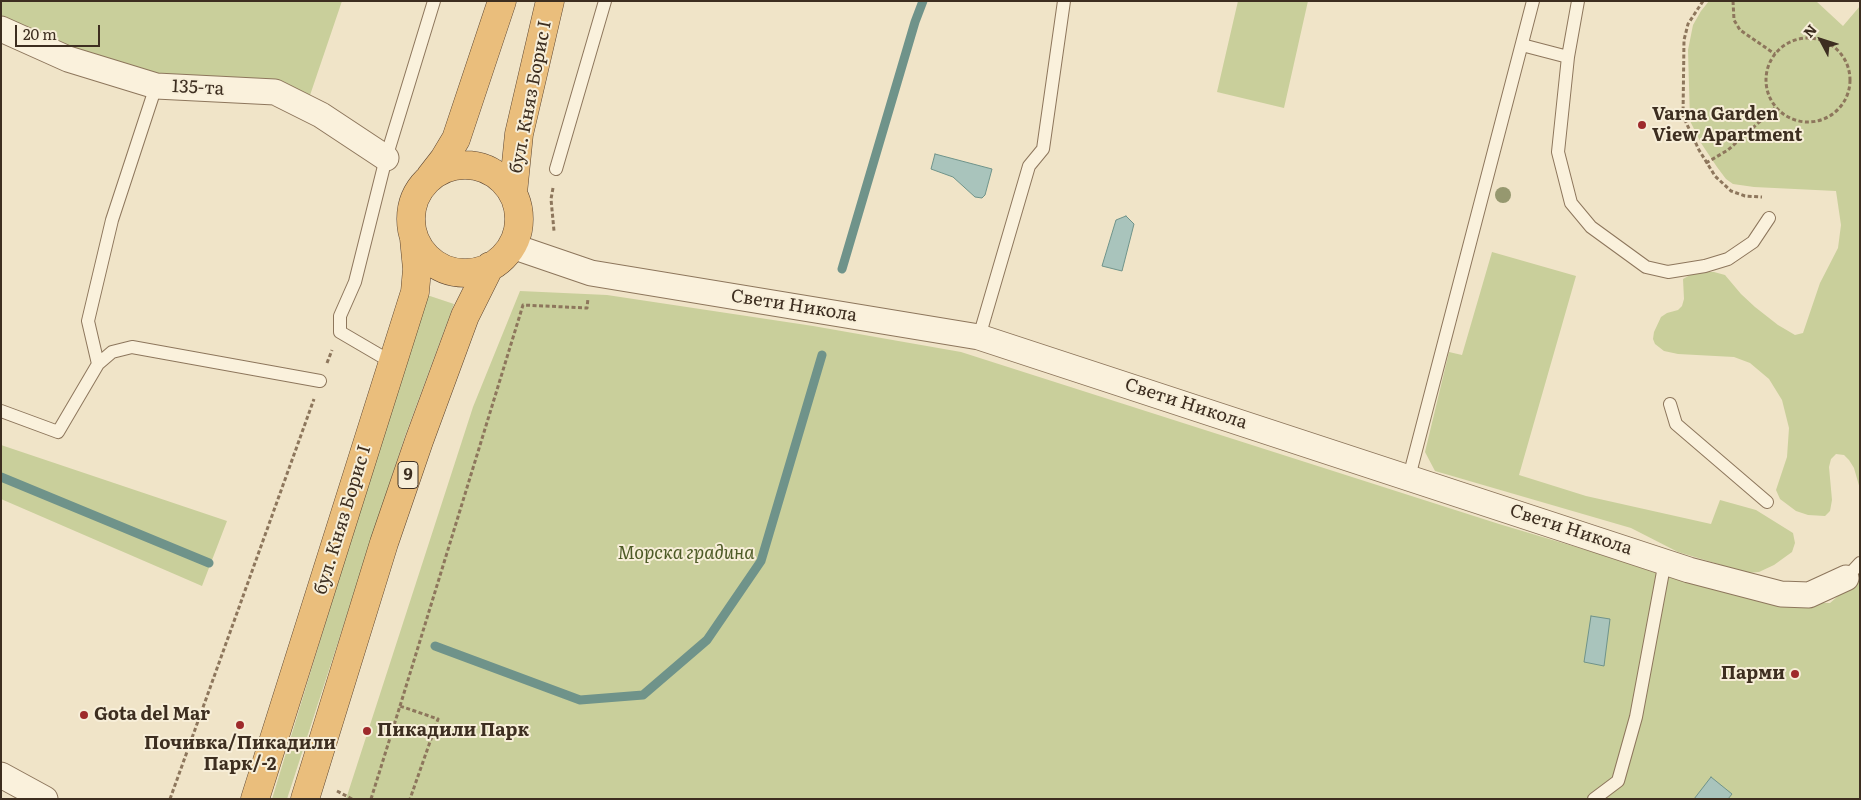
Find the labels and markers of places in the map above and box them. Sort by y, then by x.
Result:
place label: Varna Garden View Apartment [1652,104,1802,146]
marker: Varna Garden View Apartment [1636,119,1648,131]
place label: Парми [1721,663,1785,685]
marker: Парми [1789,668,1801,680]
place label: Gota del Mar [94,704,210,726]
marker: Gota del Mar [78,709,90,721]
marker: Почивка/Пикадили Парк/-2 [234,719,246,731]
place label: Пикадили Парк [377,720,529,742]
marker: Пикадили Парк [361,725,373,737]
place label: Почивка/Пикадили Парк/-2 [144,733,336,776]

